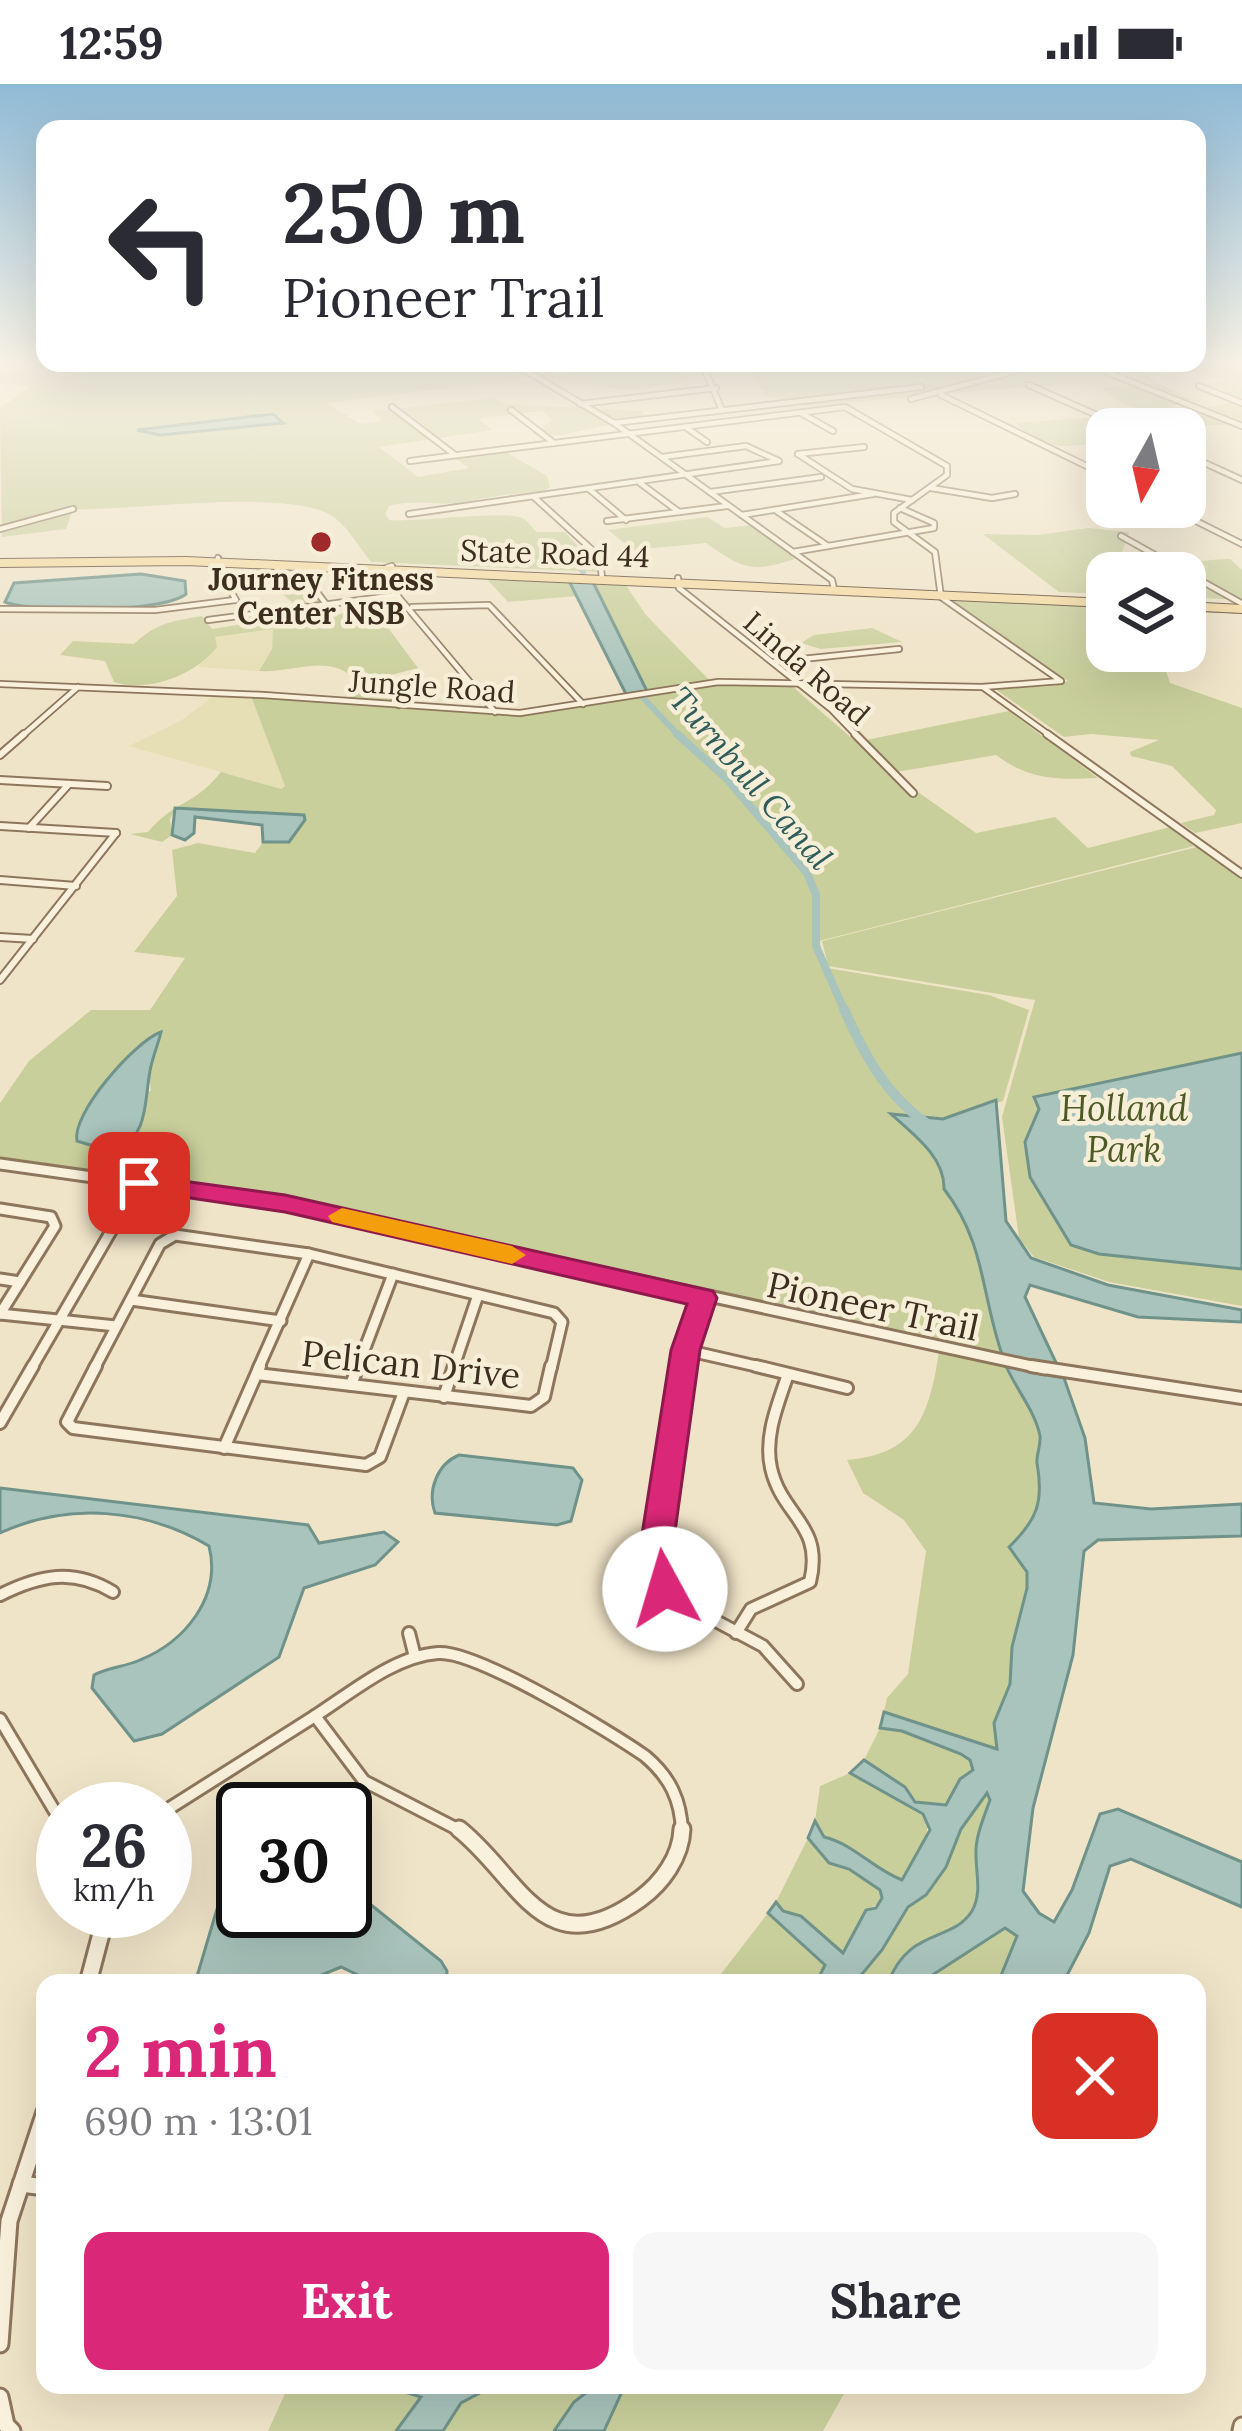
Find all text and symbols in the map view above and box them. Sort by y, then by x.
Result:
text: 12:59 [60,14,164,71]
text: 250 m [282,158,525,266]
icon: left [84,168,240,324]
text: Pioneer Trail [282,263,605,332]
north arrow [1086,408,1206,528]
map controls [1086,408,1206,672]
marker: Journey Fitness Center NSB [308,529,334,555]
street label: State Road 44 [460,531,650,575]
button: layers [1086,552,1206,672]
place label: Journey Fitness Center NSB [208,560,434,632]
street label: Linda Road [736,603,878,733]
street label: Jungle Road [347,661,516,712]
water label: Turnbull Canal [660,678,842,878]
park label: Holland Park [1060,1085,1188,1172]
pin [88,1132,190,1234]
icon: arrive [106,1150,172,1216]
street label: Pioneer Trail [763,1261,983,1351]
street label: Pelican Drive [299,1330,523,1398]
position arrow [602,1526,728,1652]
speed limit sign: 30 [216,1782,372,1938]
text: 26 [81,1807,147,1883]
text: km/h [73,1871,155,1909]
text: 2 min [84,2005,277,2097]
button: close [1032,2013,1158,2139]
text: 690 m · 13:01 [84,2096,313,2146]
button: Exit [84,2232,609,2370]
button: Share [633,2232,1158,2370]

